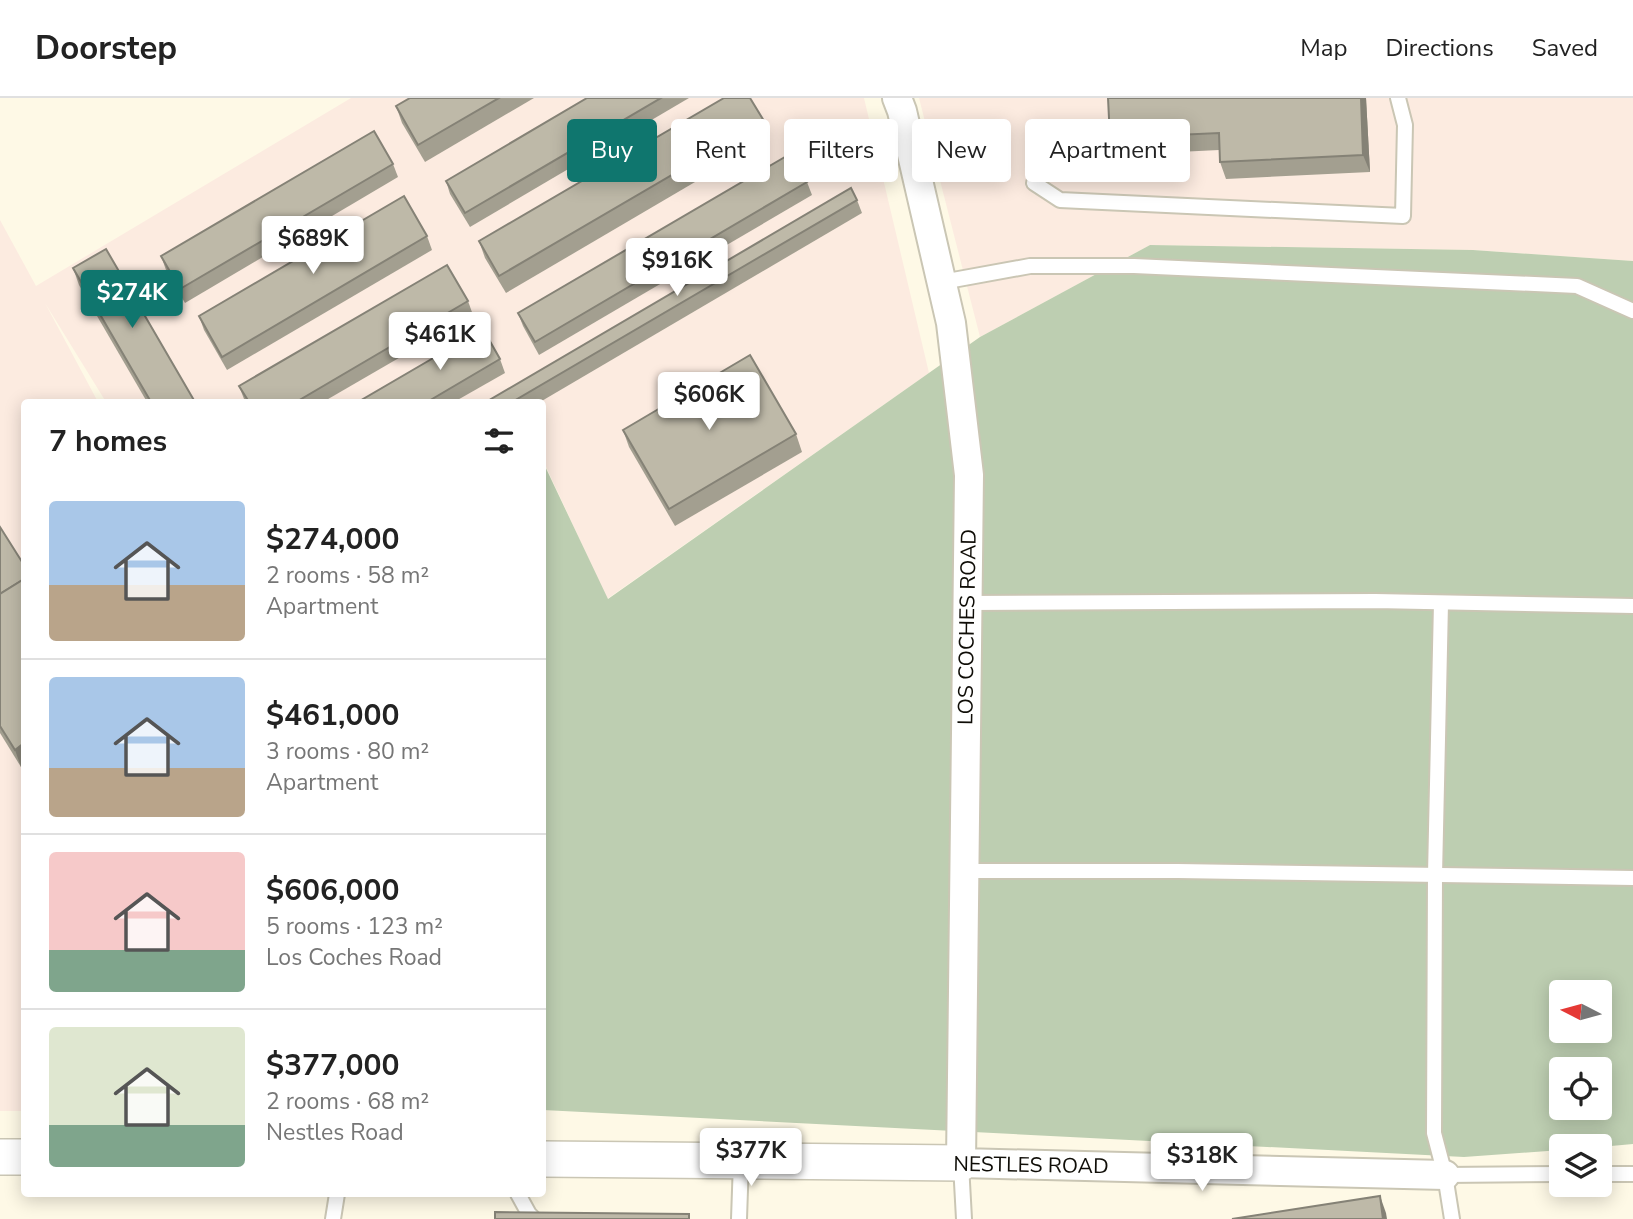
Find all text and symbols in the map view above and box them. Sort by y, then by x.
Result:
text: Doorstep [35,26,177,71]
text: Map [1300,32,1347,64]
text: Directions [1385,32,1494,64]
text: Saved [1532,32,1598,64]
chip: Buy [567,119,657,182]
chip: Rent [671,119,770,182]
chip: Filters [784,119,898,182]
chip: New [912,119,1011,182]
chip: Apartment [1025,119,1190,182]
pin: $689K [264,216,362,276]
text: $689K [278,223,348,254]
pin: $916K [628,238,726,298]
text: $916K [642,245,712,276]
pin: $274K [83,271,181,330]
text: $274K [97,277,167,308]
pin: $461K [391,313,489,372]
text: $461K [405,319,475,350]
pin: $606K [660,372,758,432]
text: $606K [674,379,744,410]
text: 7 homes [49,421,167,462]
icon: filters [480,422,518,460]
text: $274,000 [266,519,399,560]
icon: home [105,529,189,613]
street label: LOS COCHES ROAD [951,529,983,725]
text: 2 rooms · 58 m² [266,560,429,591]
text: Apartment [266,591,378,622]
text: $461,000 [266,695,399,736]
icon: home [105,705,189,789]
text: 3 rooms · 80 m² [266,736,429,767]
text: Apartment [266,767,378,798]
text: $606,000 [266,870,399,911]
icon: home [105,880,189,964]
text: 5 rooms · 123 m² [266,911,443,942]
text: Los Coches Road [266,942,442,973]
north arrow [1549,980,1612,1043]
map controls [1549,980,1612,1197]
text: $377,000 [266,1045,399,1086]
icon: home [105,1055,189,1139]
button: locate [1549,1057,1612,1120]
text: 2 rooms · 68 m² [266,1086,429,1117]
text: Nestles Road [266,1117,404,1148]
pin: $377K [702,1128,800,1188]
pin: $318K [1153,1134,1251,1193]
button: layers [1549,1134,1612,1197]
text: $377K [716,1135,786,1166]
text: $318K [1167,1140,1237,1171]
street label: NESTLES ROAD [953,1150,1109,1180]

